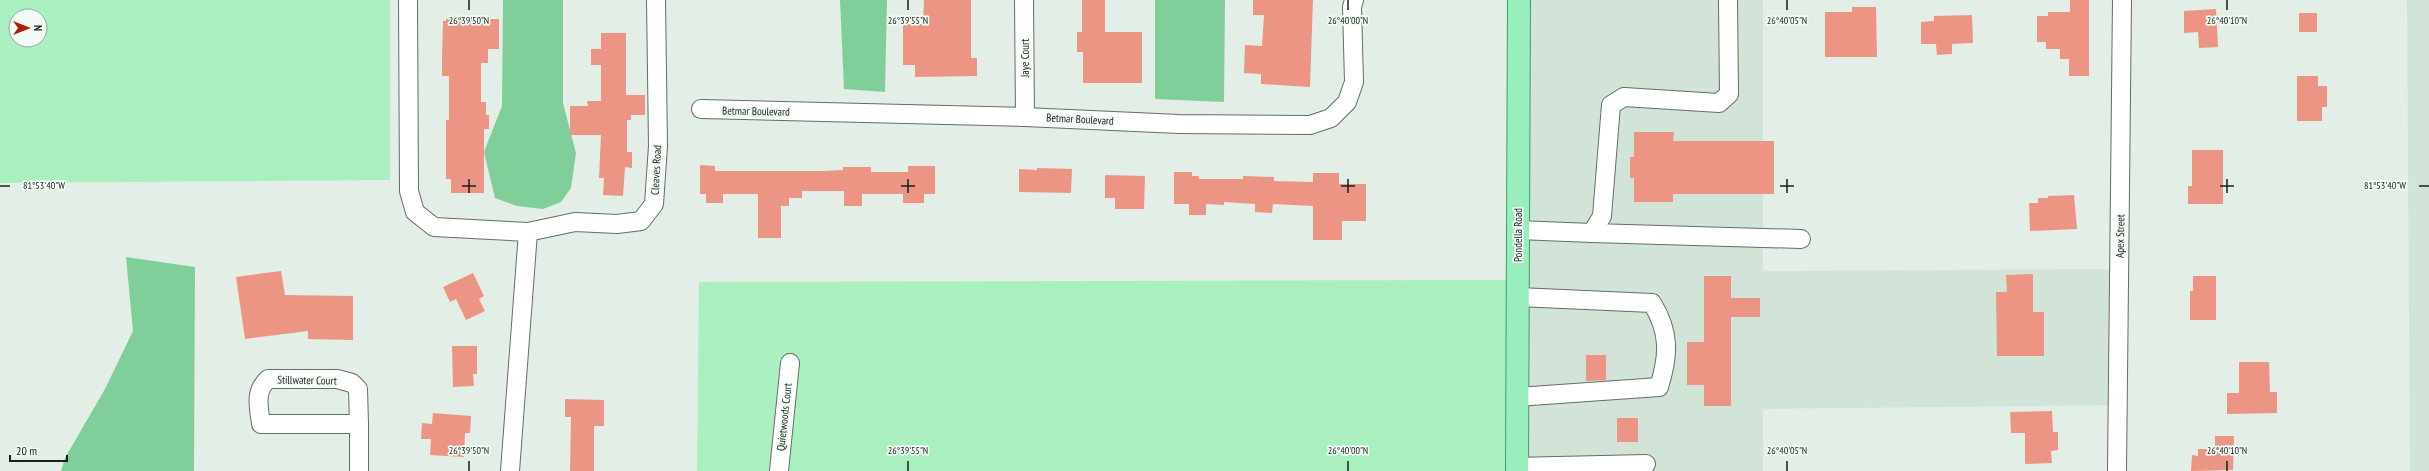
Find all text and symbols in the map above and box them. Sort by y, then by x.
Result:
north arrow [8,8,48,48]
text: 26°39'50"N [449,14,489,27]
text: 26°39'55"N [888,14,928,27]
text: 26°40'00"N [1328,14,1368,27]
text: 26°40'05"N [1767,14,1807,27]
text: 26°40'10"N [2207,14,2247,27]
text: N [31,25,45,31]
street label: Jaye Court [1018,39,1032,78]
street label: Betmar Boulevard [722,103,790,119]
street label: Betmar Boulevard [1046,110,1114,128]
street label: Cleaves Road [648,144,664,195]
text: 81°53'40"W [23,179,65,192]
text: 81°53'40"W [2364,179,2406,192]
street label: Pondella Road [1511,208,1525,262]
street label: Apex Street [2113,214,2127,258]
street label: Stillwater Court [277,372,337,388]
street label: Quietwoods Court [773,382,795,452]
scale bar [10,437,67,463]
text: 20 m [16,443,37,458]
text: 26°39'50"N [449,444,489,457]
text: 26°39'55"N [888,444,928,457]
text: 26°40'00"N [1328,444,1368,457]
text: 26°40'05"N [1767,444,1807,457]
text: 26°40'10"N [2207,444,2247,457]

